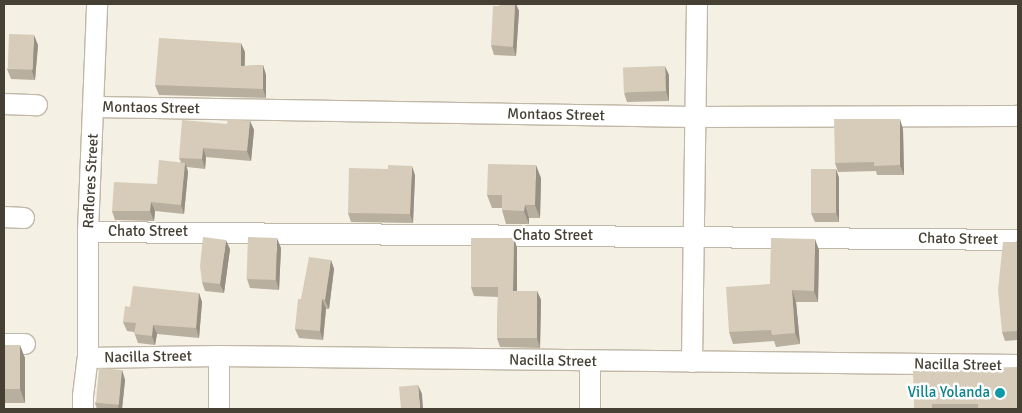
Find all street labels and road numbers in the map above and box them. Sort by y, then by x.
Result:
street label: Montaos Street [102,98,200,118]
street label: Montaos Street [507,105,605,125]
street label: Raflores Street [80,133,102,229]
street label: Chato Street [108,223,188,241]
street label: Chato Street [513,227,593,245]
street label: Chato Street [918,229,998,249]
street label: Nacilla Street [104,347,192,367]
street label: Nacilla Street [509,351,597,371]
street label: Nacilla Street [914,355,1002,375]

